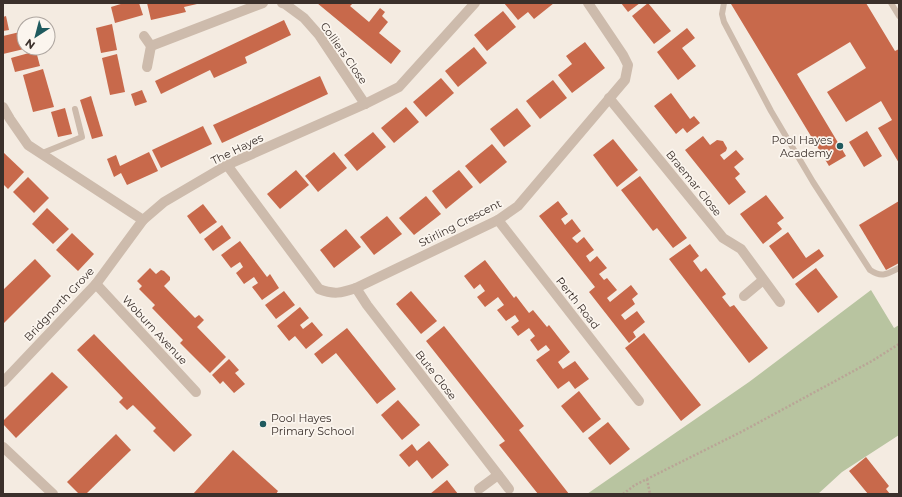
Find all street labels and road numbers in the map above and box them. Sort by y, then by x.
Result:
street label: Colliers Close [318,19,371,87]
street label: The Hayes [209,130,266,168]
street label: Braemar Close [663,147,725,219]
street label: Stirling Crescent [416,196,504,250]
street label: Bridgnorth Grove [21,264,97,344]
street label: Perth Road [553,274,603,332]
street label: Woburn Avenue [119,292,191,368]
street label: Bute Close [412,347,460,403]

